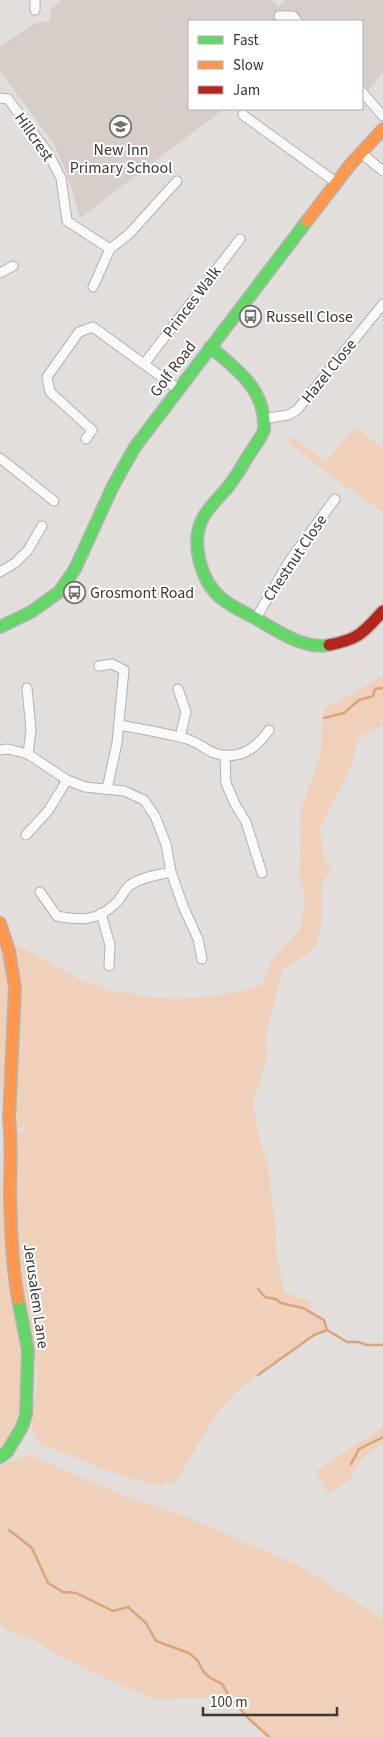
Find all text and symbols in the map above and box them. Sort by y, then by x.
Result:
legend [188,20,363,110]
text: Fast [233,30,259,51]
text: Slow [233,55,264,76]
text: Jam [233,80,260,101]
street label: Hillcrest [9,108,59,166]
school or university icon: New Inn Primary School [109,114,133,138]
place label: New Inn Primary School [70,139,172,179]
street label: Princes Walk [158,262,226,342]
bus stop icon: Russell Close [238,305,262,329]
place label: Russell Close [266,306,353,328]
street label: Hazel Close [296,334,362,408]
street label: Golf Road [145,336,201,402]
street label: Chestnut Close [258,510,332,606]
bus stop icon: Grosmont Road [62,581,86,605]
place label: Grosmont Road [90,582,194,604]
street label: Jerusalem Lane [18,1242,54,1350]
scale bar [203,1684,337,1716]
text: 100 m [210,1692,248,1713]

